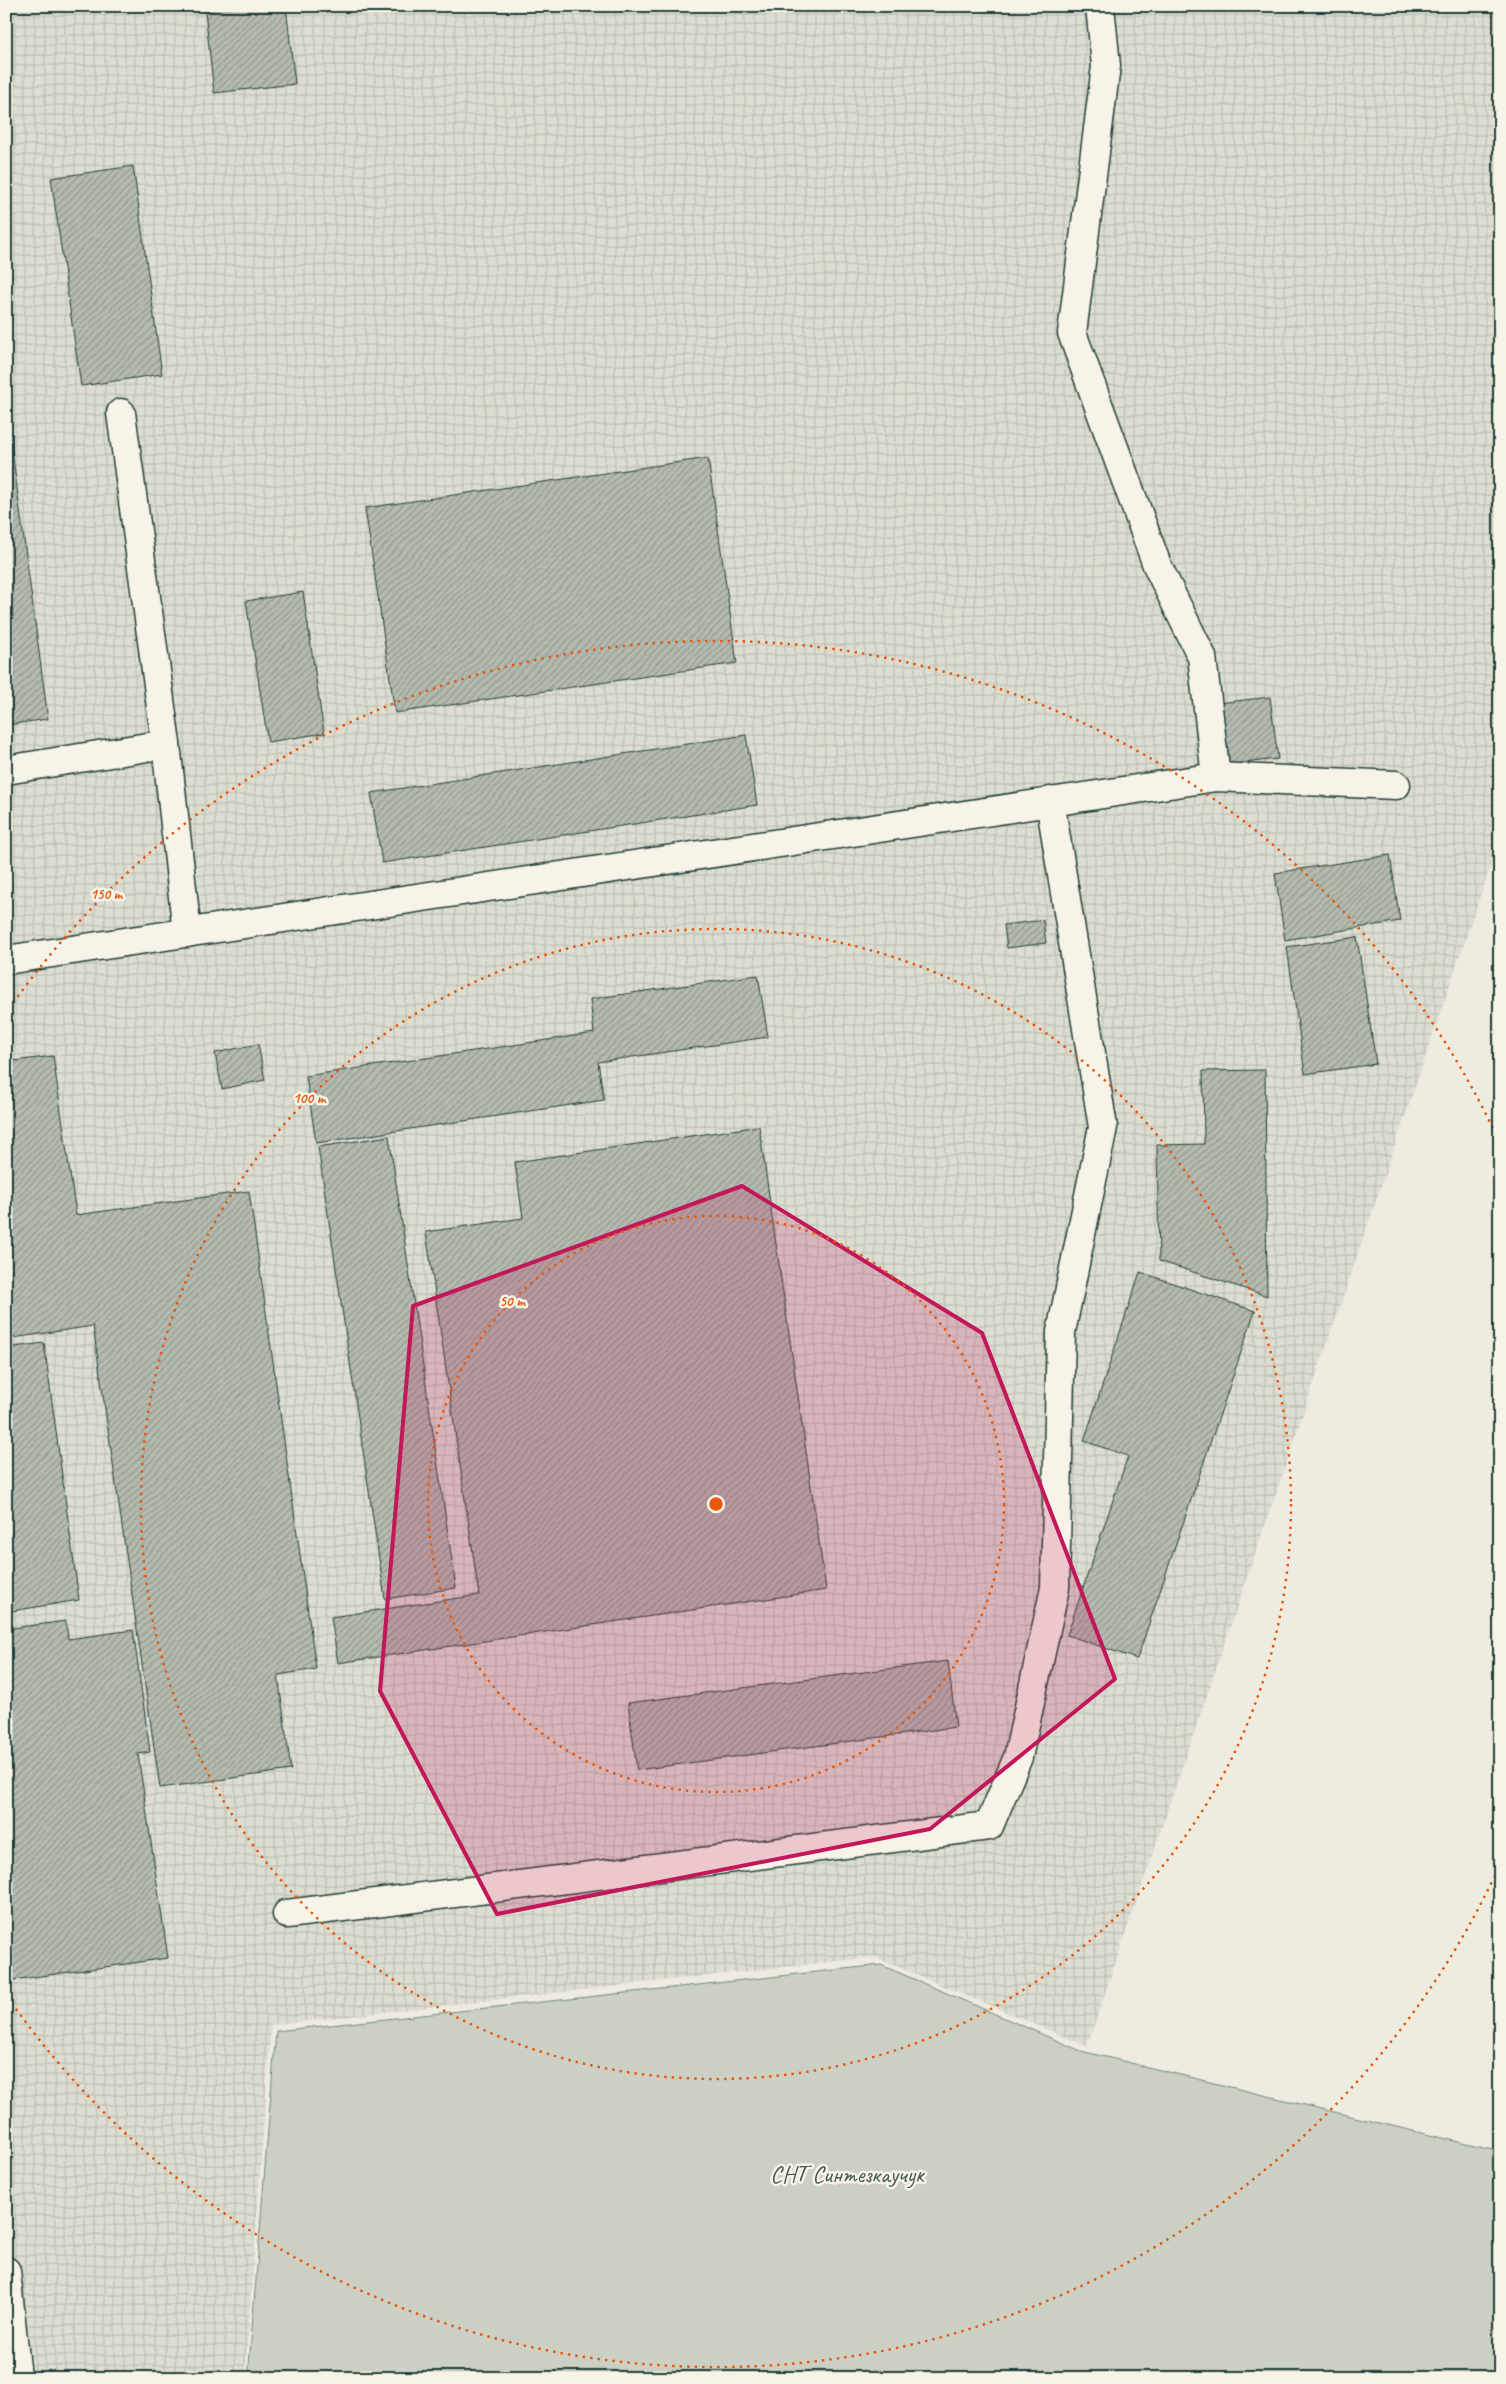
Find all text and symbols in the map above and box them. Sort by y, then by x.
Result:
text: 150 m [90,885,124,904]
text: 100 m [293,1089,327,1108]
text: 50 m [499,1292,526,1311]
centre of rings [707,1495,725,1513]
park label: СНТ Синтезкаучук [770,2159,926,2189]

